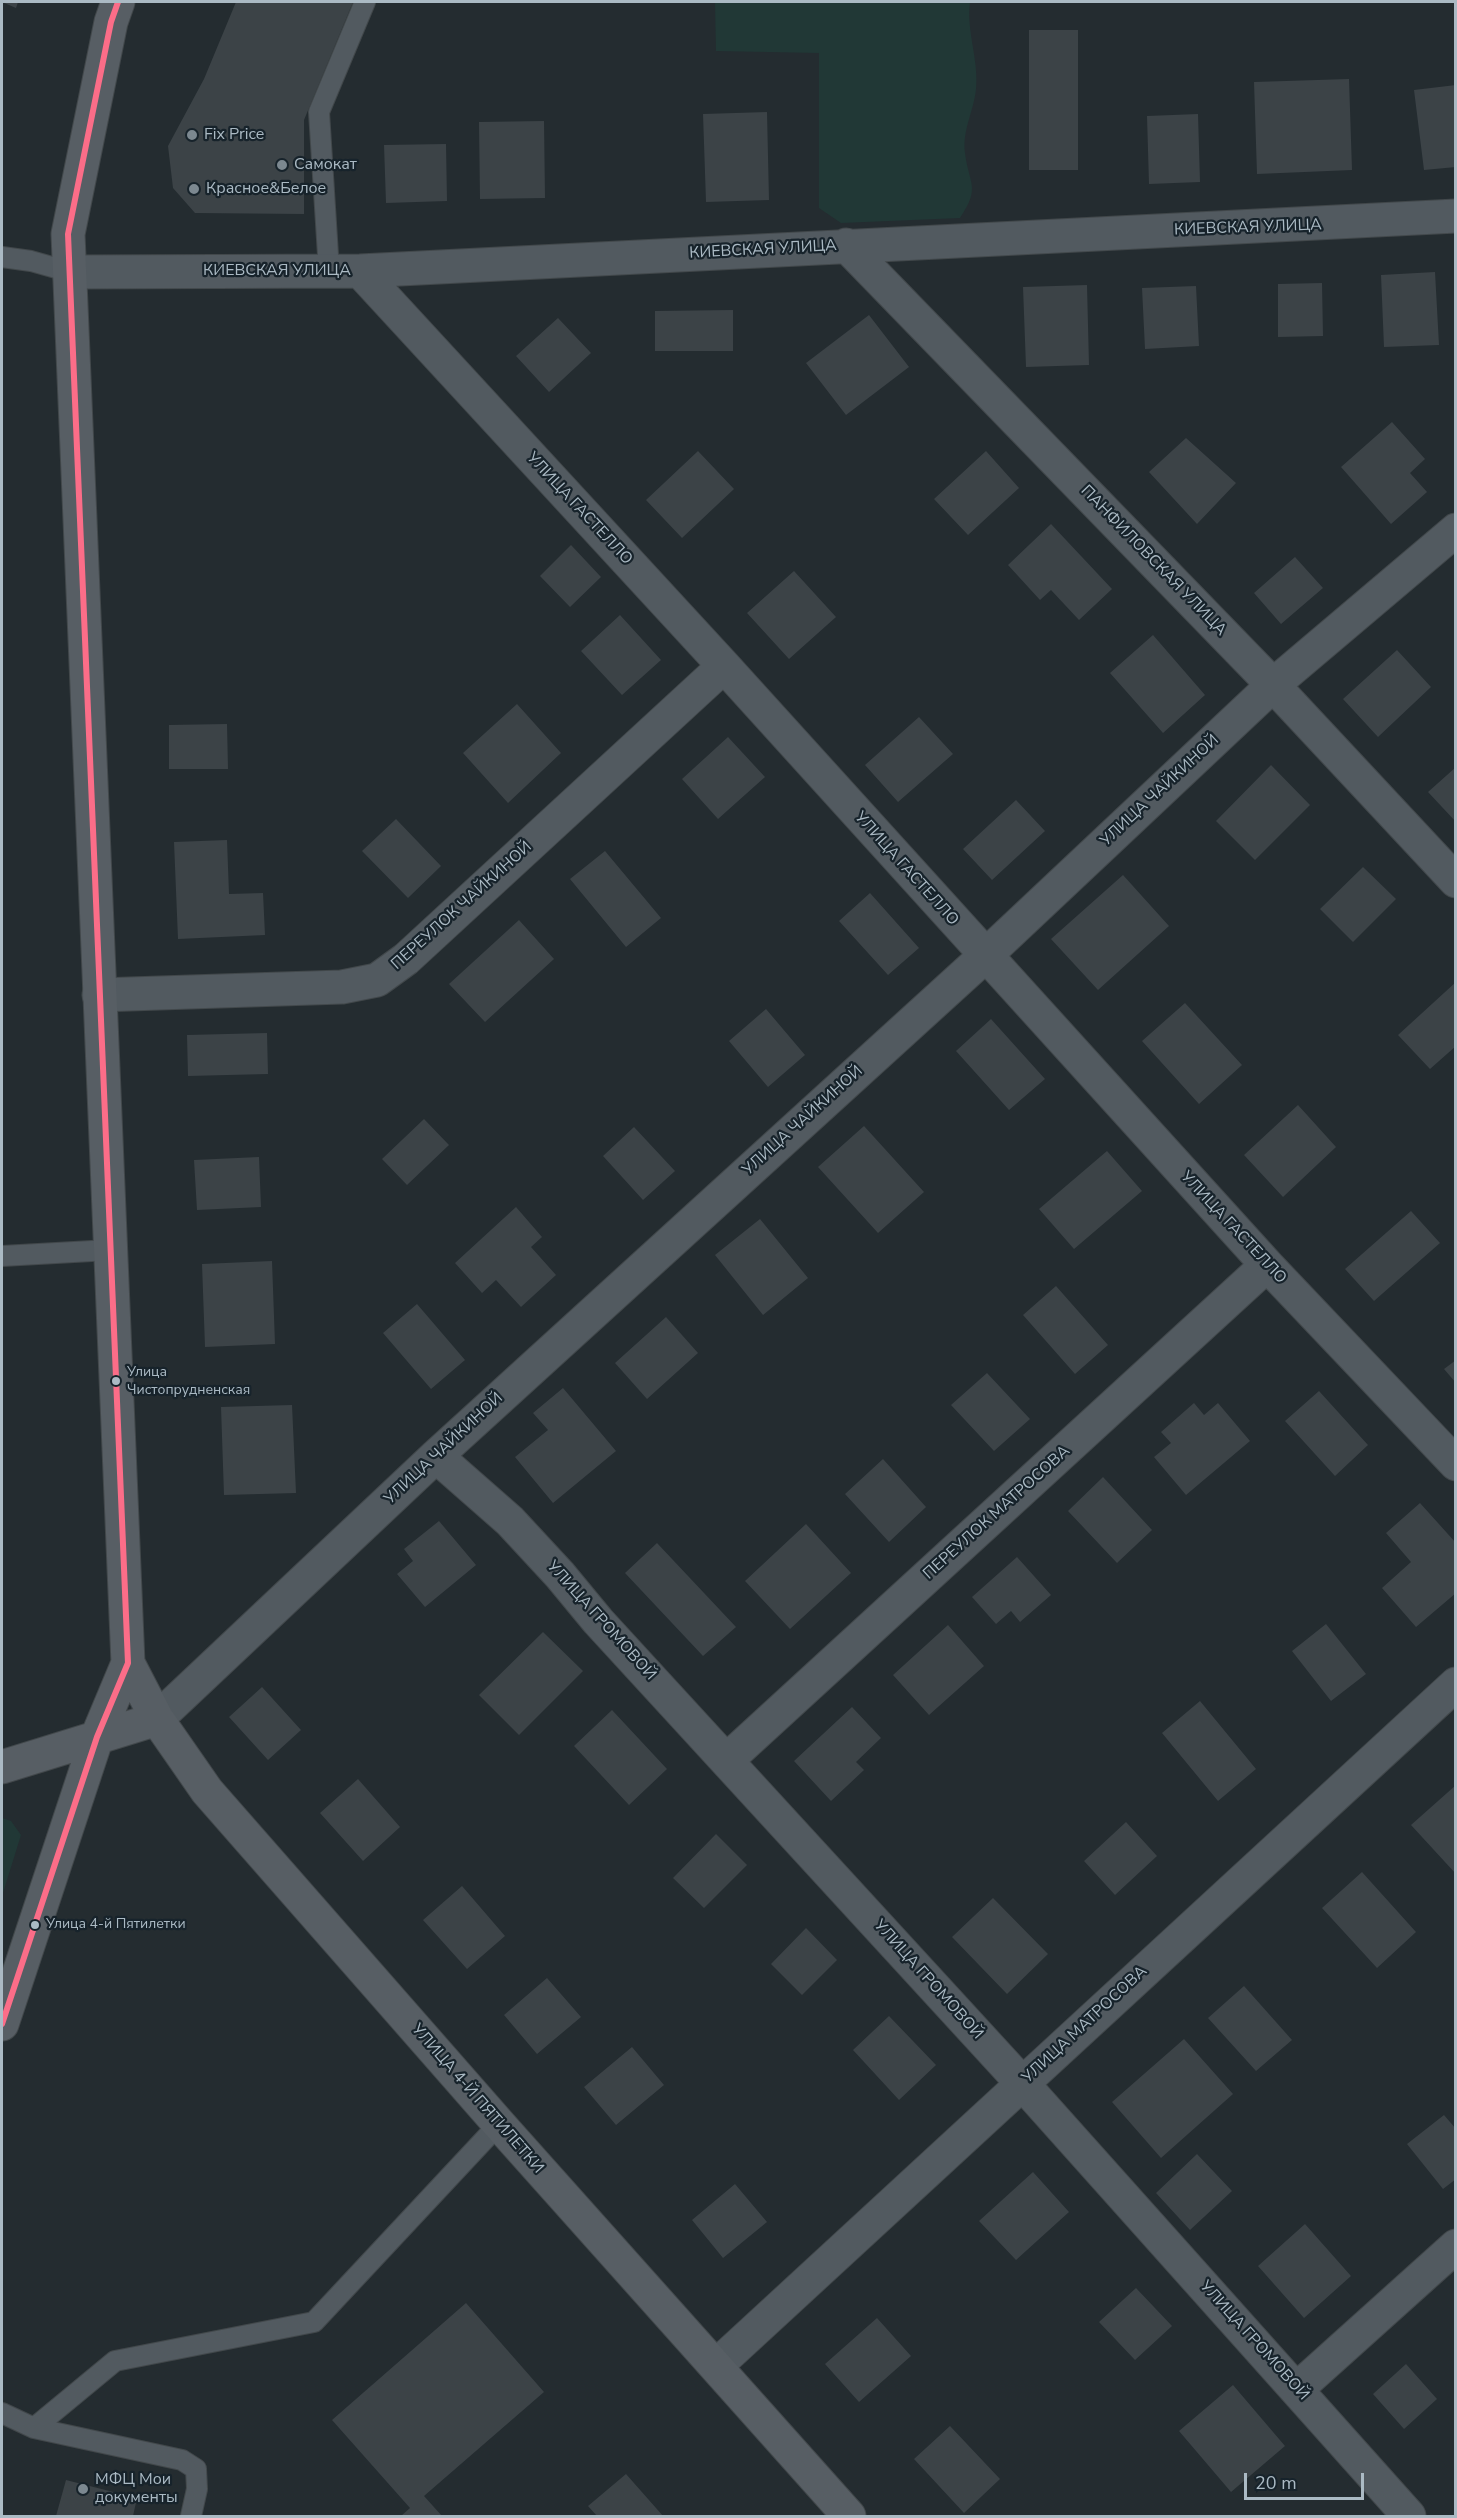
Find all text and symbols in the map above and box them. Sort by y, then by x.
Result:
place label: Fix Price [204,125,264,145]
marker: Fix Price [185,128,199,142]
place label: Самокат [294,155,357,175]
marker: Самокат [275,158,289,172]
place label: Красное&Белое [206,179,326,199]
marker: Красное&Белое [187,182,201,196]
street label: КИЕВСКАЯ УЛИЦА [1174,216,1322,240]
street label: КИЕВСКАЯ УЛИЦА [689,237,837,263]
street label: КИЕВСКАЯ УЛИЦА [203,261,351,281]
street label: УЛИЦА ГАСТЕЛЛО [522,449,636,569]
street label: ПАНФИЛОВСКАЯ УЛИЦА [1076,482,1230,640]
street label: УЛИЦА ЧАЙКИНОЙ [1097,731,1223,851]
street label: УЛИЦА ГАСТЕЛЛО [850,808,962,930]
street label: ПЕРЕУЛОК ЧАЙКИНОЙ [388,838,536,974]
street label: УЛИЦА ЧАЙКИНОЙ [739,1062,867,1180]
street label: УЛИЦА ГАСТЕЛЛО [1176,1168,1290,1288]
place label: Улица Чистопрудненская [127,1365,250,1398]
marker: Улица Чистопрудненская [110,1375,122,1387]
street label: УЛИЦА ЧАЙКИНОЙ [381,1389,507,1509]
street label: ПЕРЕУЛОК МАТРОСОВА [920,1442,1074,1584]
street label: УЛИЦА ГРОМОВОЙ [542,1557,660,1685]
street label: УЛИЦА ГРОМОВОЙ [869,1916,987,2044]
place label: Улица 4-й Пятилетки [46,1917,186,1933]
marker: Улица 4-й Пятилетки [29,1919,41,1931]
street label: УЛИЦА МАТРОСОВА [1019,1962,1151,2088]
street label: УЛИЦА 4-Й ПЯТИЛЕТКИ [407,2020,547,2178]
street label: УЛИЦА ГРОМОВОЙ [1195,2277,1313,2405]
scale bar [1247,2461,1367,2499]
place label: МФЦ Мои документы [95,2470,178,2508]
text: 20 m [1255,2471,1297,2495]
marker: МФЦ Мои документы [76,2482,90,2496]

